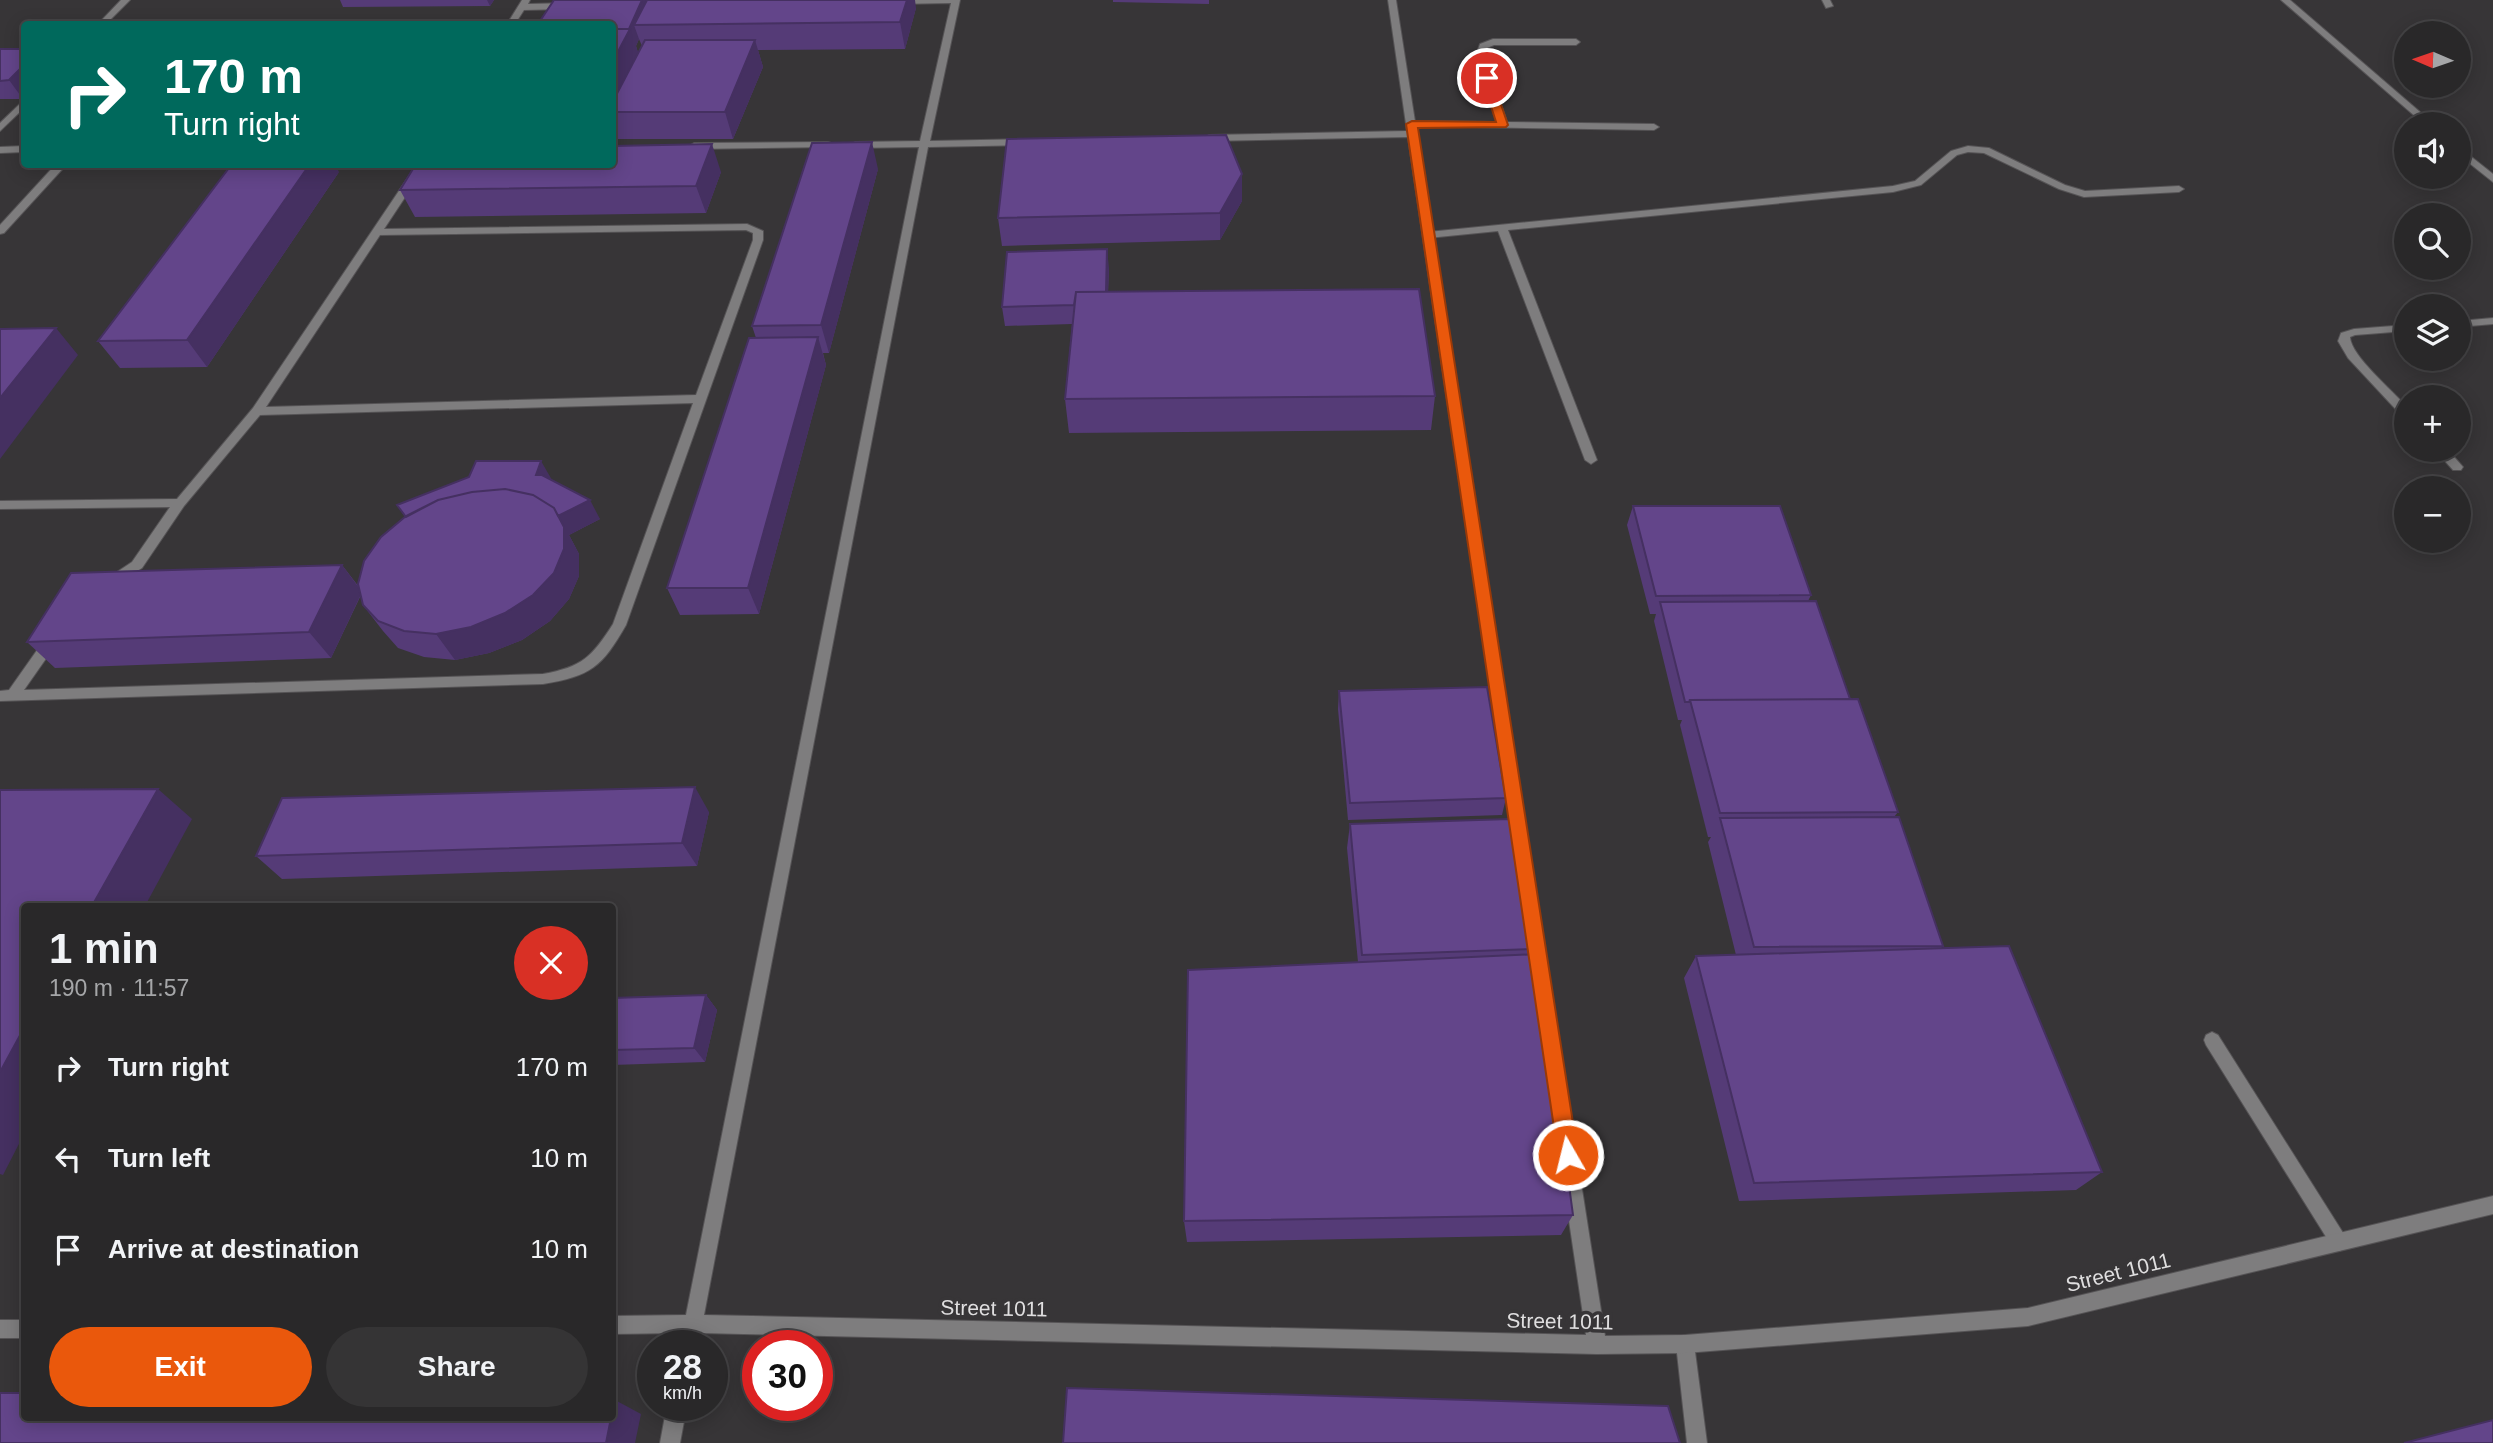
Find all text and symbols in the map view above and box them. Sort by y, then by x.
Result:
north arrow [2394,21,2471,98]
map controls [2394,21,2471,553]
pin [1457,48,1517,108]
icon: right [49,49,140,140]
text: 170 m [164,49,303,103]
icon: arrive [1468,59,1506,97]
text: Turn right [164,106,300,142]
button: sound [2394,112,2471,189]
button: search [2394,203,2471,280]
button: layers [2394,294,2471,371]
button: + [2394,385,2471,462]
button: − [2394,476,2471,553]
text: 1 min [49,925,159,972]
button: close [514,926,588,1000]
text: 190 m · 11:57 [49,975,189,1001]
icon: right [49,1049,87,1087]
text: Turn right [108,1052,229,1082]
text: 170 m [516,1052,588,1082]
position arrow [1531,1118,1605,1192]
icon: left [49,1140,87,1178]
text: Turn left [108,1143,210,1173]
text: 10 m [530,1143,588,1173]
icon: arrive [49,1231,87,1269]
text: Arrive at destination [108,1234,359,1264]
text: 10 m [530,1234,588,1264]
street label: Street 1011 [2063,1248,2173,1296]
street label: Street 1011 [940,1296,1048,1320]
street label: Street 1011 [1506,1309,1614,1333]
button: Exit [49,1327,312,1407]
button: Share [326,1327,588,1407]
speed limit sign: 30 [742,1330,833,1421]
text: 28 [663,1347,702,1386]
text: km/h [663,1383,702,1403]

